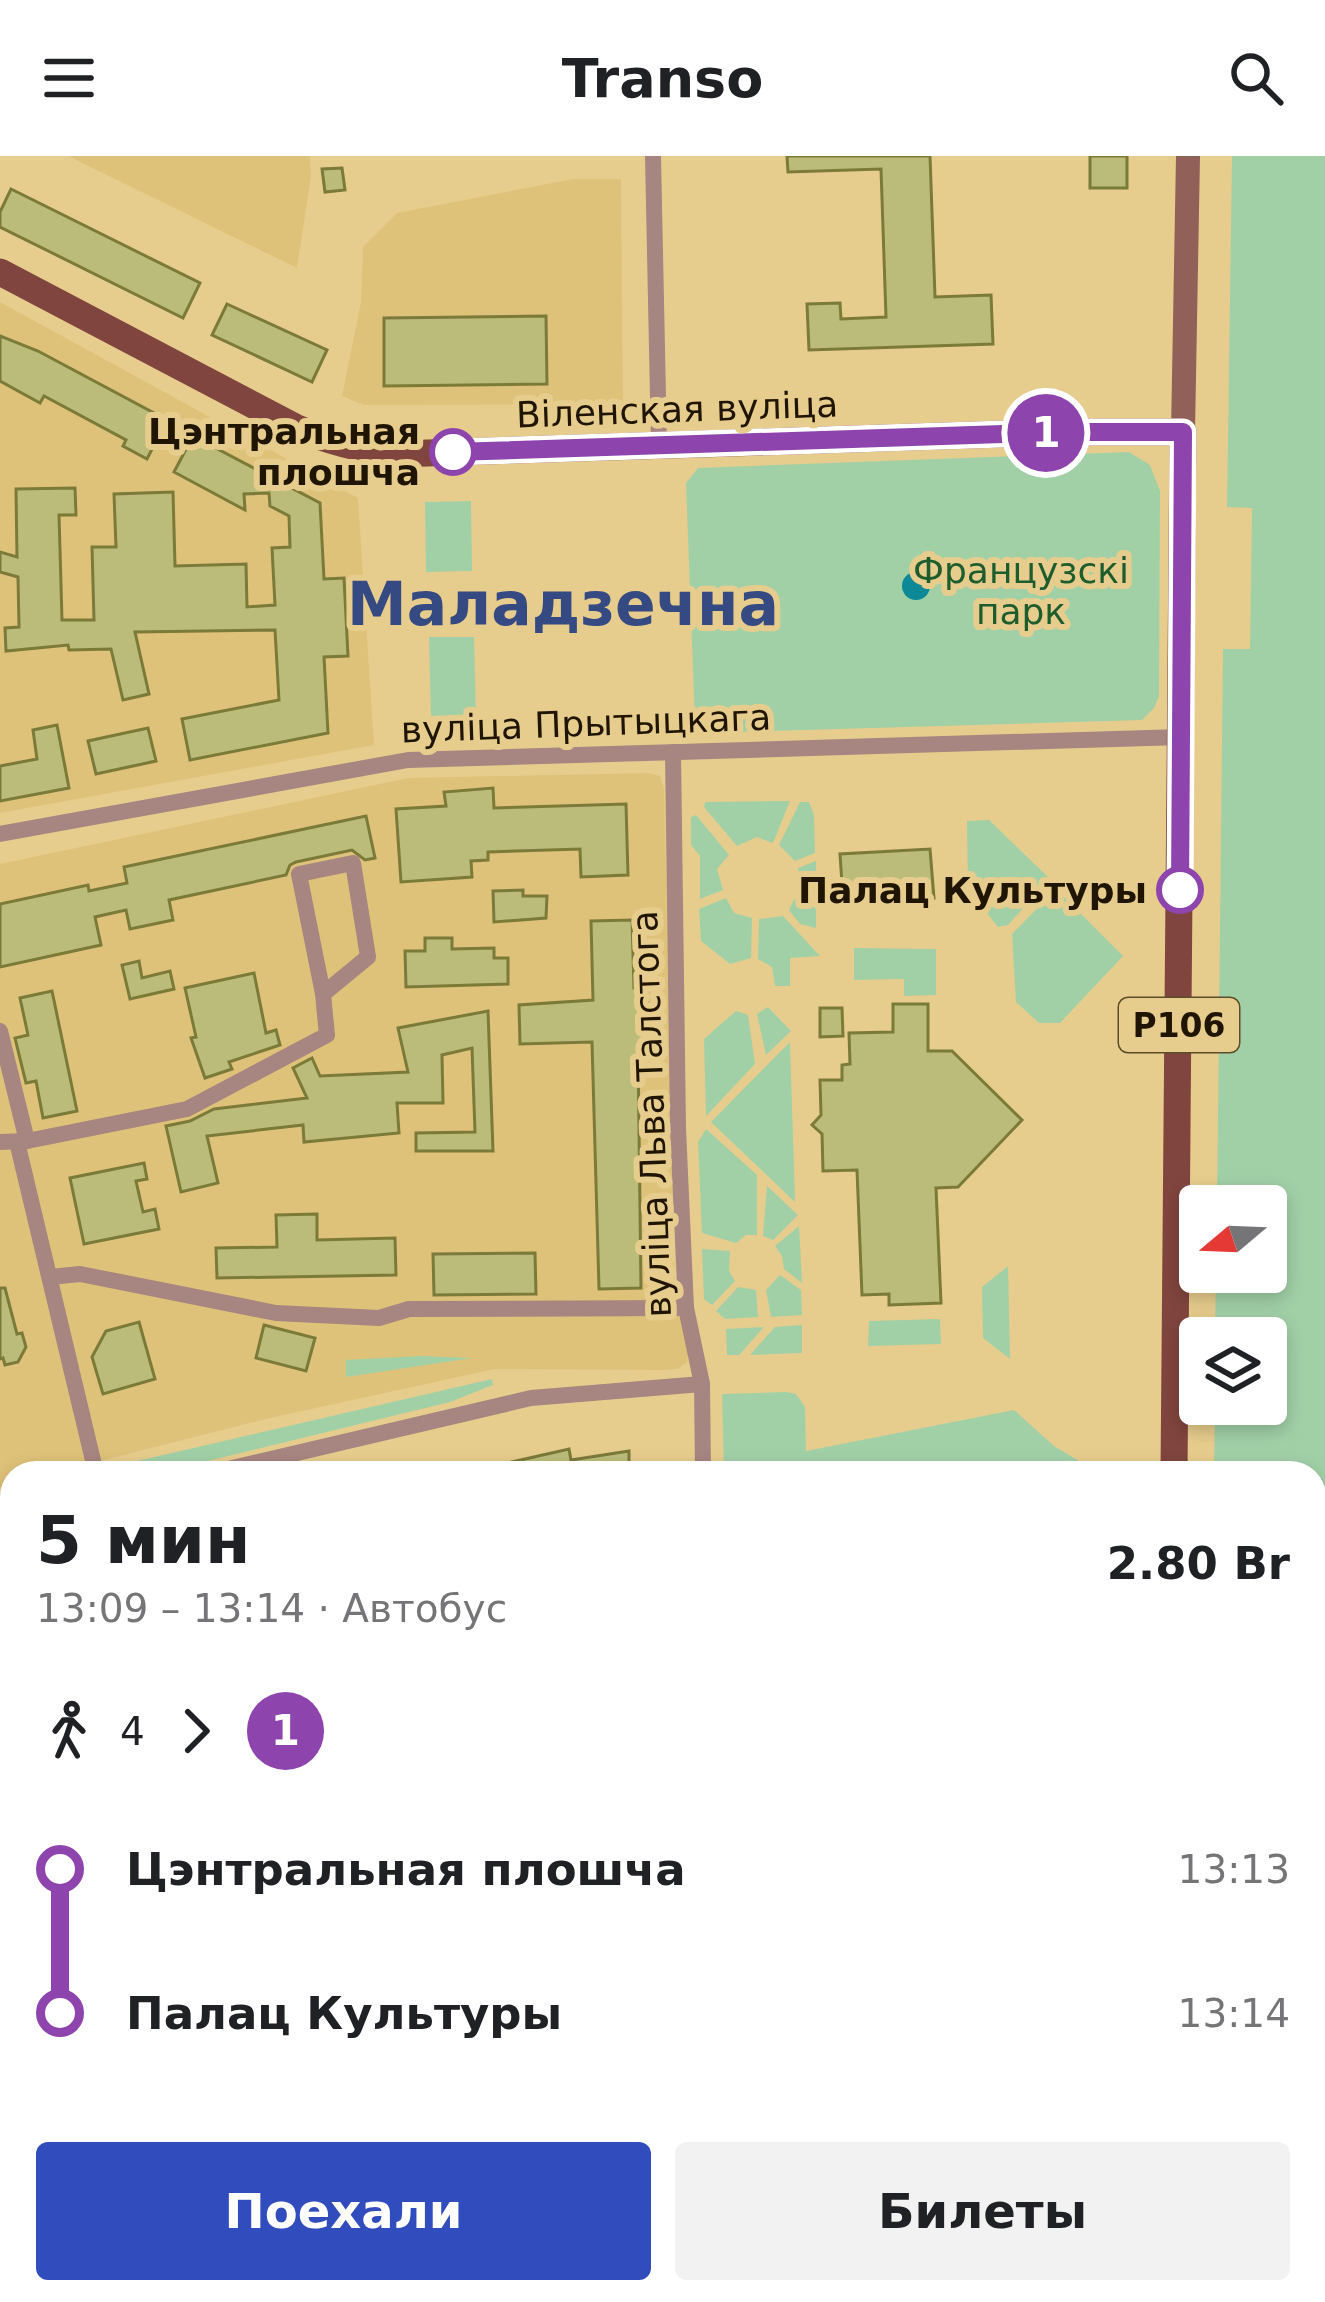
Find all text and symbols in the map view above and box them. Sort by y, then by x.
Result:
icon: menu [36,45,102,111]
icon: search [1223,45,1289,111]
text: Transo [562,47,763,110]
street label: Віленская вуліца [515,383,839,436]
line badge: 1 [1007,394,1085,472]
text: 1 [1031,408,1061,457]
place label: Цэнтральная плошча [148,411,420,493]
marker: Цэнтральная плошча [431,430,475,474]
park label: Французскі парк [913,550,1129,632]
district label: Маладзечна [347,569,779,639]
street label: вуліца Прытыцкага [400,697,772,750]
marker: Палац Культуры [1158,868,1202,912]
place label: Палац Культуры [798,870,1147,911]
street label: вуліца Льва Талстога [624,910,679,1318]
road number: Р106 [1119,998,1239,1052]
north arrow [1179,1185,1287,1293]
map controls [1179,1185,1287,1425]
button: layers [1179,1317,1287,1425]
text: 5 мин [36,1502,251,1579]
text: 2.80 Br [1107,1537,1290,1590]
text: 13:09 – 13:14 · Автобус [36,1586,507,1631]
icon: walk [36,1698,102,1764]
icon: forward [163,1698,229,1764]
text: 1 [271,1706,300,1755]
text: 4 [120,1709,145,1754]
text: Цэнтральная плошча [126,1843,686,1896]
text: 13:13 [1178,1847,1290,1892]
text: Палац Культуры [126,1987,562,2040]
text: 13:14 [1178,1991,1290,2036]
button: Поехали [36,2142,651,2280]
button: Билеты [675,2142,1290,2280]

